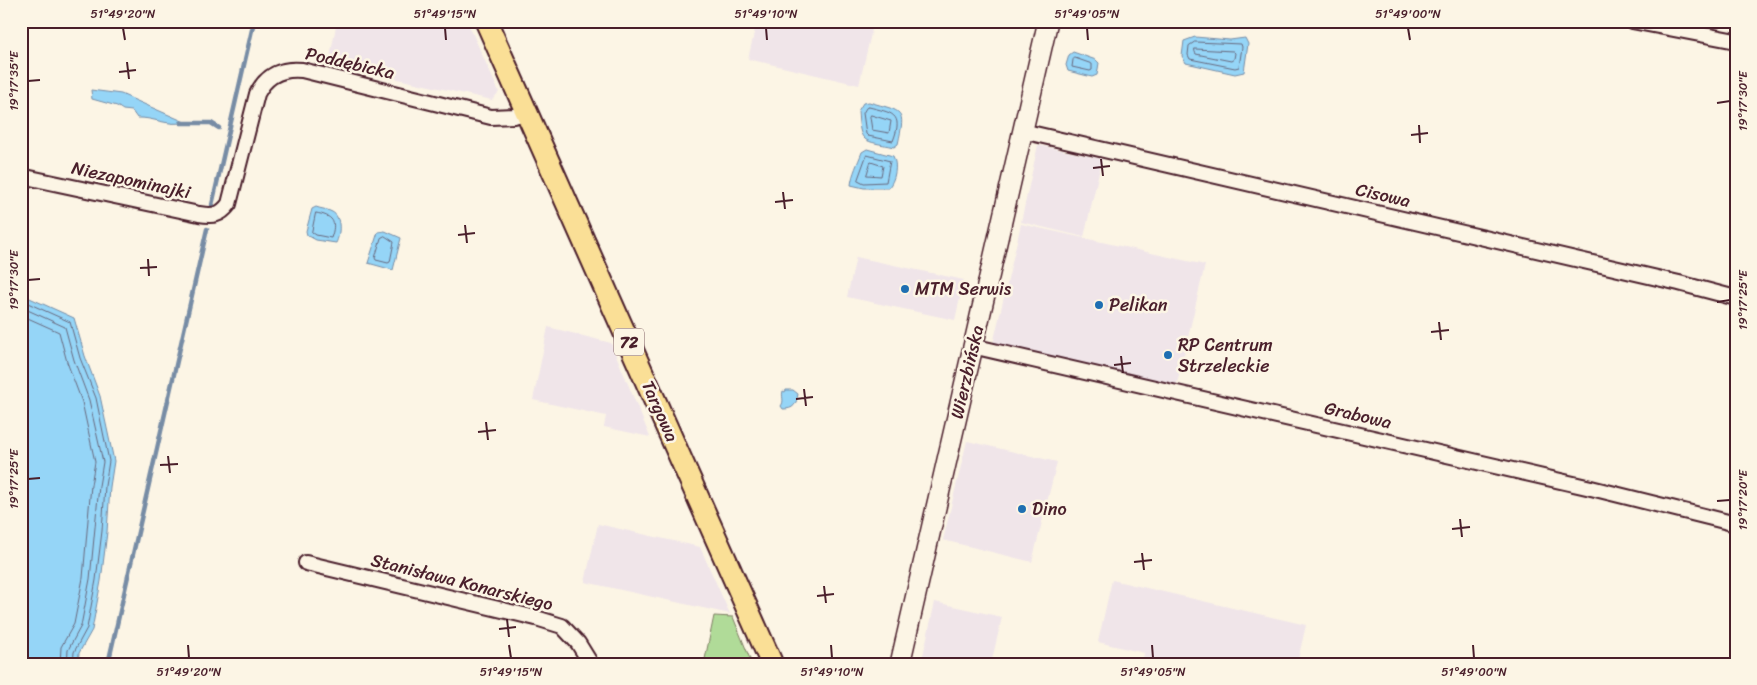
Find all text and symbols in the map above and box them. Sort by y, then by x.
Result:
text: 51°49'20"N [91,3,156,25]
text: 51°49'15"N [414,3,477,25]
text: 51°49'10"N [735,3,798,25]
text: 51°49'05"N [1054,3,1120,25]
text: 51°49'00"N [1375,3,1441,25]
street label: Poddębicka [302,37,398,89]
text: 19°17'35"E [3,50,25,111]
text: 19°17'30"E [1732,70,1754,131]
street label: Niezapominajki [69,152,194,208]
street label: Cisowa [1353,173,1413,217]
text: 19°17'30"E [3,249,25,310]
text: 19°17'25"E [1732,269,1754,330]
place label: MTM Serwis [915,273,1012,305]
marker: MTM Serwis [899,283,911,295]
place label: Pelikan [1109,289,1168,321]
marker: Pelikan [1093,299,1105,311]
street label: Wierzbińska [941,322,993,422]
road number: 72 [614,328,644,356]
place label: RP Centrum Strzeleckie [1178,329,1273,382]
marker: RP Centrum Strzeleckie [1162,349,1174,361]
street label: Targowa [632,375,688,447]
street label: Grabowa [1321,392,1395,438]
text: 19°17'25"E [3,448,25,509]
text: 19°17'20"E [1732,469,1754,530]
place label: Dino [1032,493,1067,525]
marker: Dino [1016,503,1028,515]
street label: Stanisława Konarskiego [368,544,556,620]
text: 51°49'20"N [157,661,222,683]
text: 51°49'15"N [480,661,543,683]
text: 51°49'10"N [801,661,864,683]
text: 51°49'05"N [1120,661,1186,683]
text: 51°49'00"N [1441,661,1507,683]

